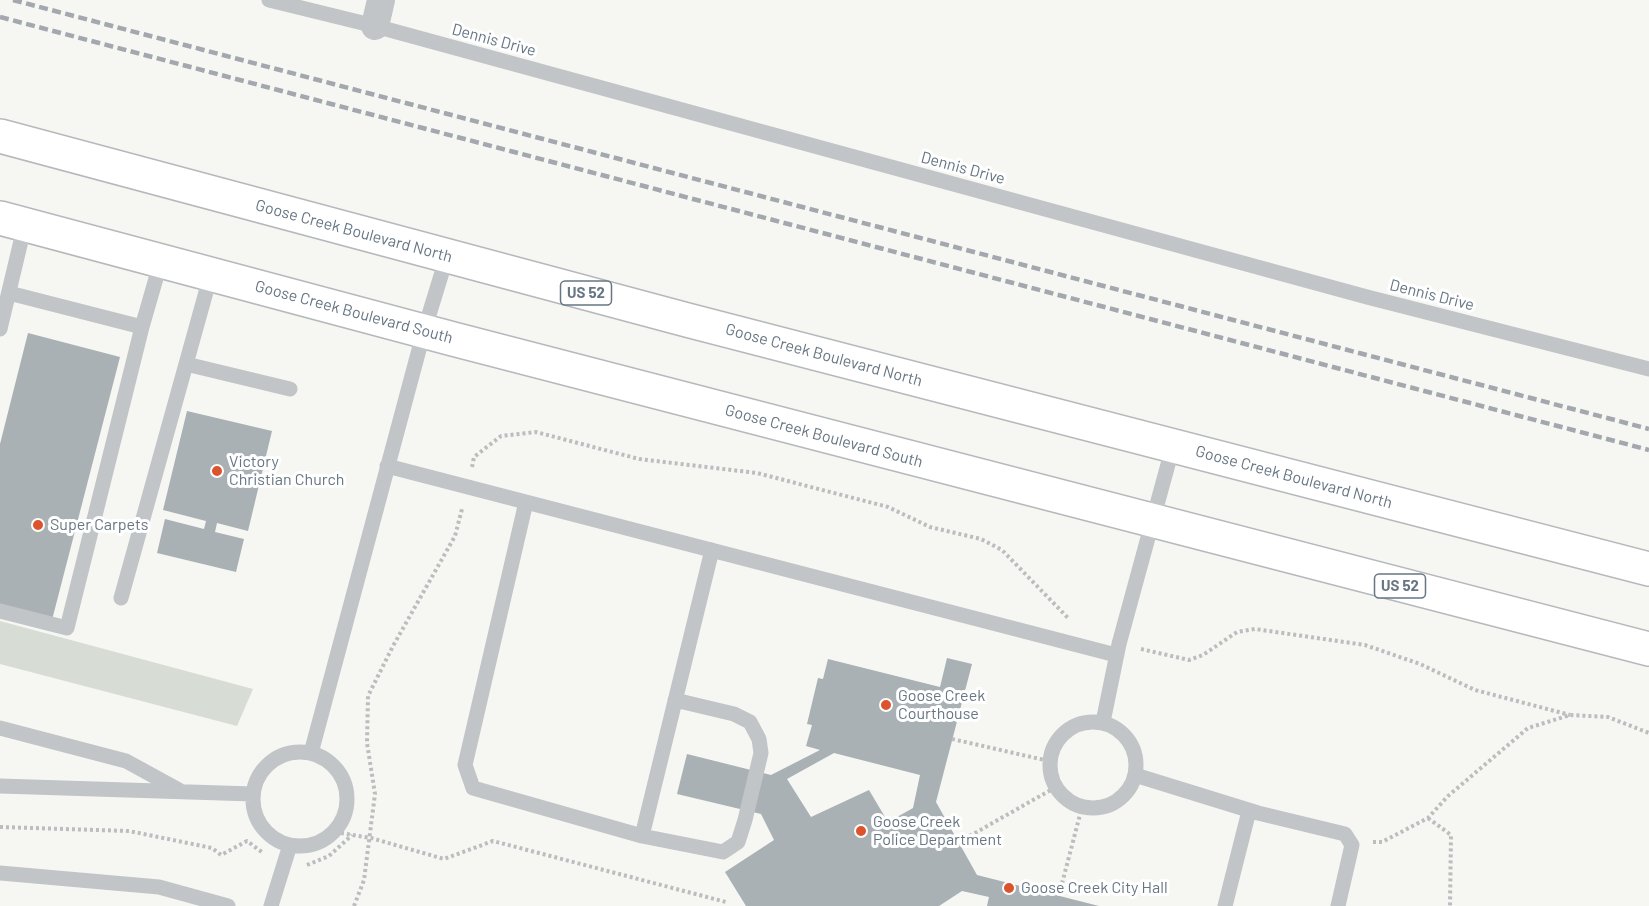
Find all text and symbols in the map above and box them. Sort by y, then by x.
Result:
street label: Dennis Drive [450,20,538,60]
street label: Dennis Drive [919,148,1007,188]
street label: Goose Creek Boulevard North [253,195,455,267]
street label: Dennis Drive [1388,275,1476,315]
street label: Goose Creek Boulevard South [253,276,455,348]
road number: US 52 [560,281,612,305]
street label: Goose Creek Boulevard North [723,319,925,391]
street label: Goose Creek Boulevard South [723,400,925,472]
street label: Goose Creek Boulevard North [1193,441,1395,513]
place label: Victory Christian Church [229,452,344,490]
marker: Victory Christian Church [210,464,224,478]
place label: Super Carpets [50,515,148,535]
marker: Super Carpets [31,518,45,532]
road number: US 52 [1374,574,1426,598]
place label: Goose Creek Courthouse [898,686,985,724]
marker: Goose Creek Courthouse [879,698,893,712]
place label: Goose Creek Police Department [873,812,1002,850]
marker: Goose Creek Police Department [854,824,868,838]
place label: Goose Creek City Hall [1021,878,1168,898]
marker: Goose Creek City Hall [1002,881,1016,895]

